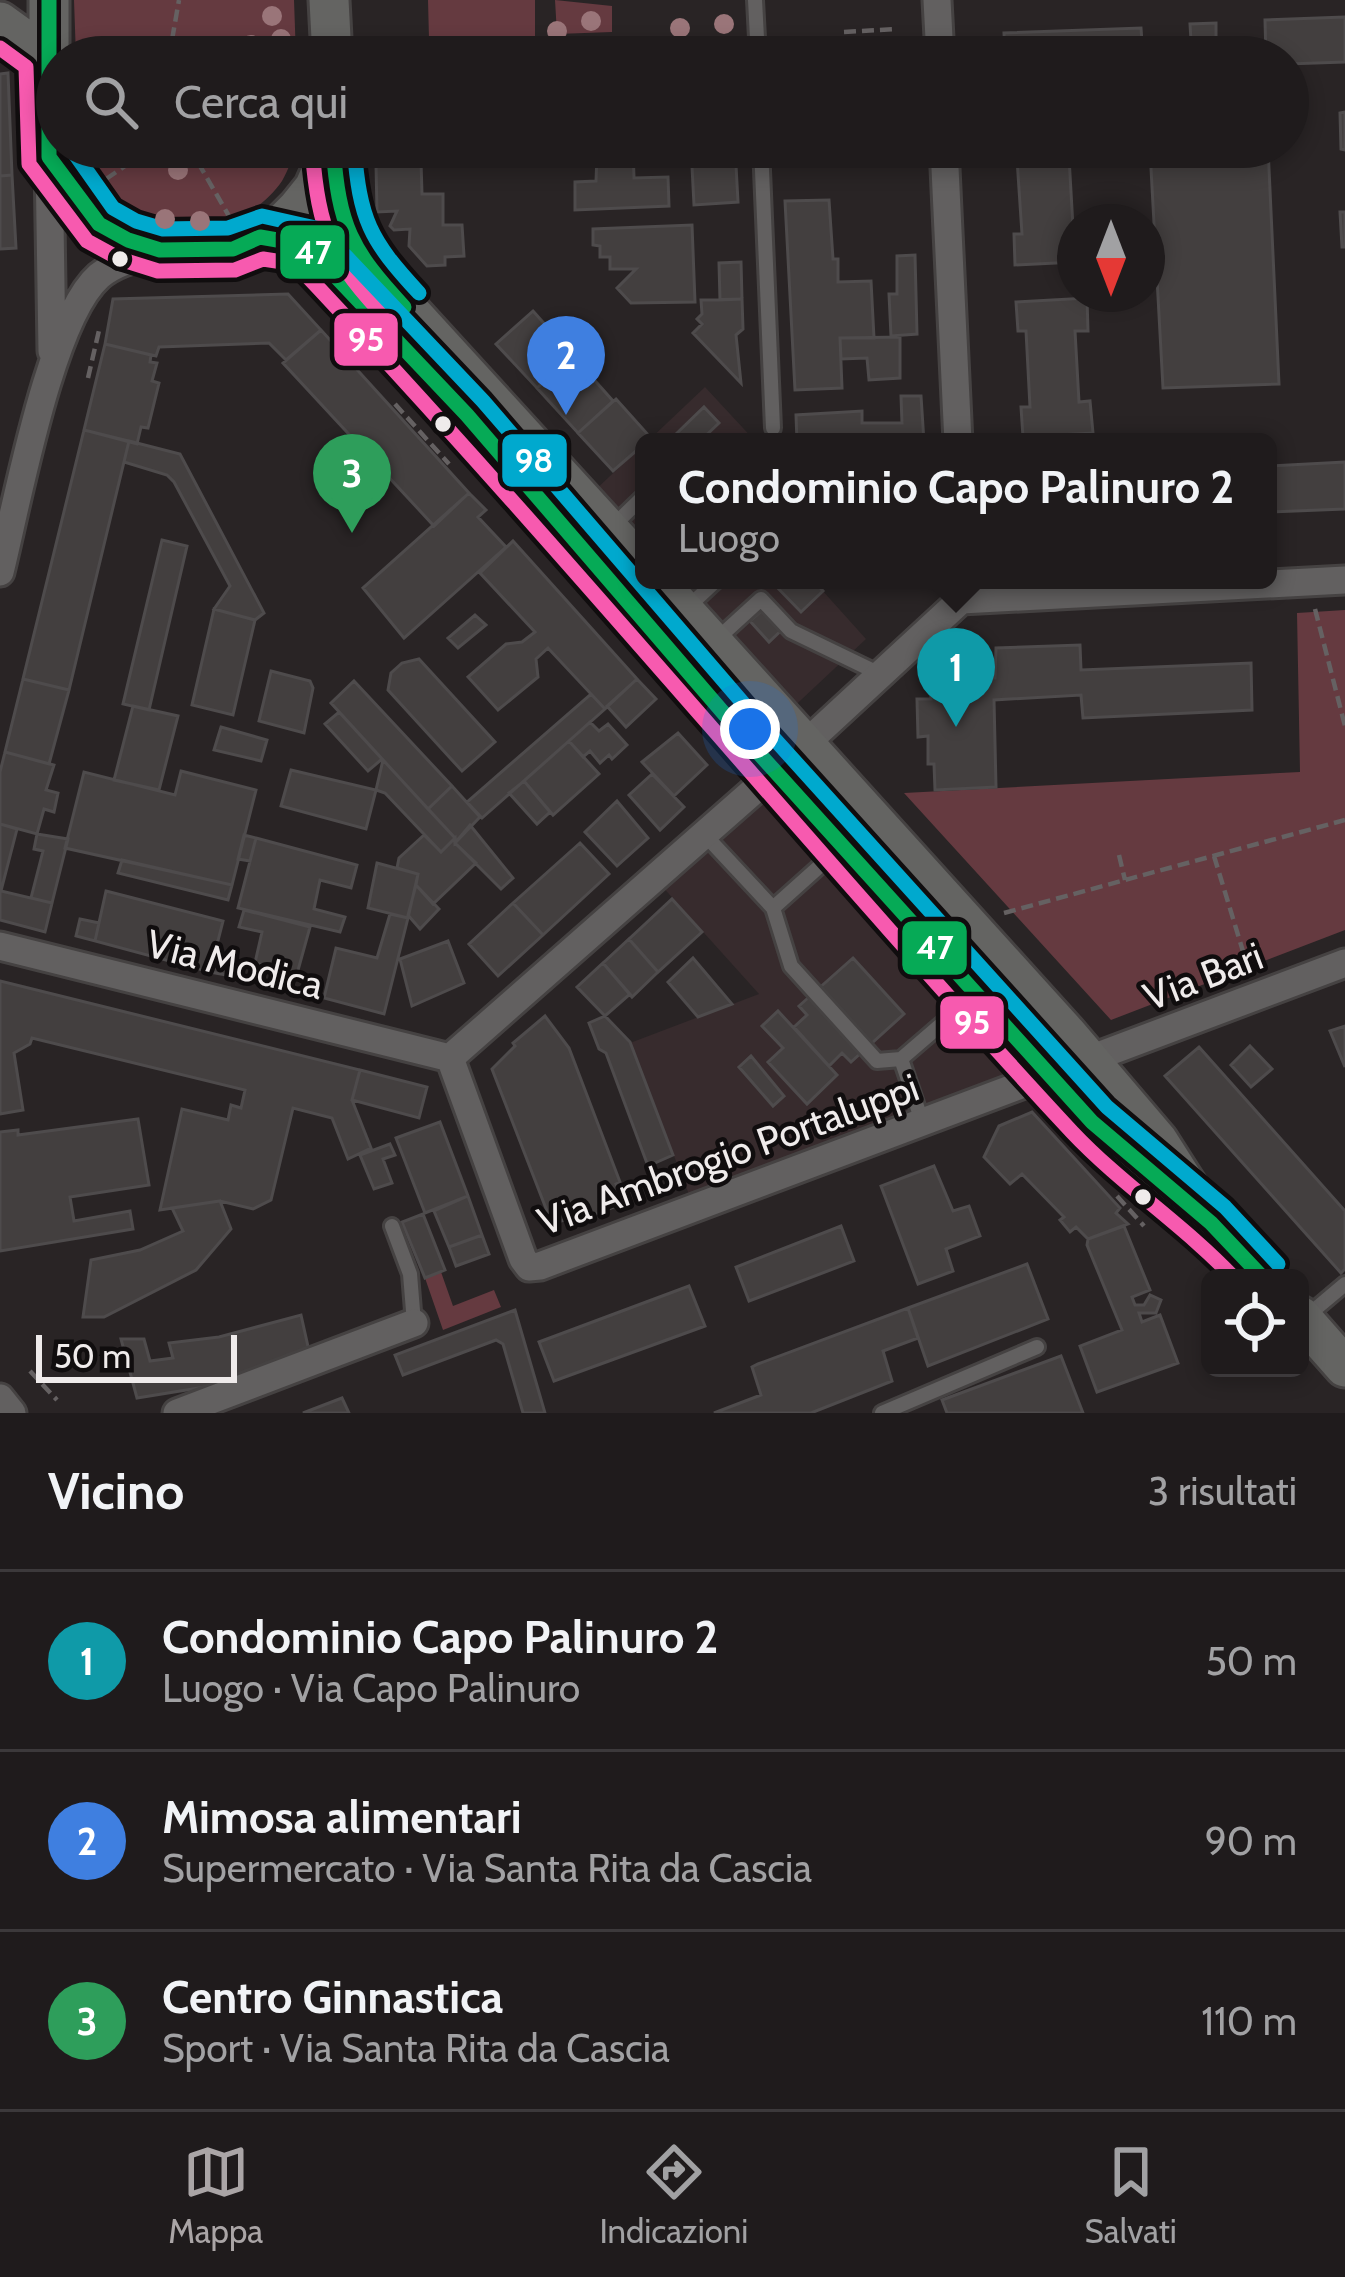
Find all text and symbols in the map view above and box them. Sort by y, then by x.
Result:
search box [36,36,1309,168]
icon: search [78,69,144,135]
text: Cerca qui [174,75,348,129]
north arrow [1057,204,1165,312]
line badge: 47 [278,223,347,281]
text: 47 [294,232,332,272]
unlabelled marker [109,248,131,270]
line badge: 95 [332,311,400,368]
pin: 2 [527,316,605,415]
text: 95 [348,319,384,359]
unlabelled marker [432,413,454,435]
line badge: 98 [500,432,569,489]
popup [635,433,1277,589]
pin: 3 [313,434,391,533]
text: 98 [515,440,553,480]
text: Condominio Capo Palinuro 2 [678,460,1234,514]
text: Luogo [678,514,780,562]
pin: 1 [917,628,995,727]
your location [720,699,780,759]
street label: Via Modica [142,919,329,1009]
line badge: 47 [900,919,969,977]
text: 47 [916,927,954,967]
street label: Via Bari [1137,931,1269,1021]
line badge: 95 [938,994,1006,1051]
text: 95 [954,1002,990,1042]
street label: Via Ambrogio Portaluppi [531,1063,925,1245]
unlabelled marker [1132,1186,1154,1208]
map controls [1201,1269,1309,1377]
button: locate [1201,1269,1309,1377]
scale bar [36,1329,237,1382]
text: 50 m [54,1336,131,1376]
text: Vicino [48,1460,184,1522]
text: 3 risultati [1148,1467,1297,1515]
text: Condominio Capo Palinuro 2 [162,1610,718,1664]
text: 1 [80,1637,94,1685]
text: 50 m [1206,1637,1297,1685]
text: Luogo · Via Capo Palinuro [162,1664,580,1712]
text: Mimosa alimentari [162,1790,522,1844]
text: 2 [77,1817,97,1865]
text: 90 m [1205,1817,1297,1865]
text: Supermercato · Via Santa Rita da Cascia [162,1844,812,1892]
text: Centro Ginnastica [162,1970,503,2024]
text: 3 [76,1997,98,2045]
text: 110 m [1201,1997,1297,2045]
text: Sport · Via Santa Rita da Cascia [162,2024,670,2072]
tab: Mappa [168,2139,263,2251]
tab: Indicazioni [599,2139,748,2251]
tab: Salvati [1085,2139,1177,2251]

